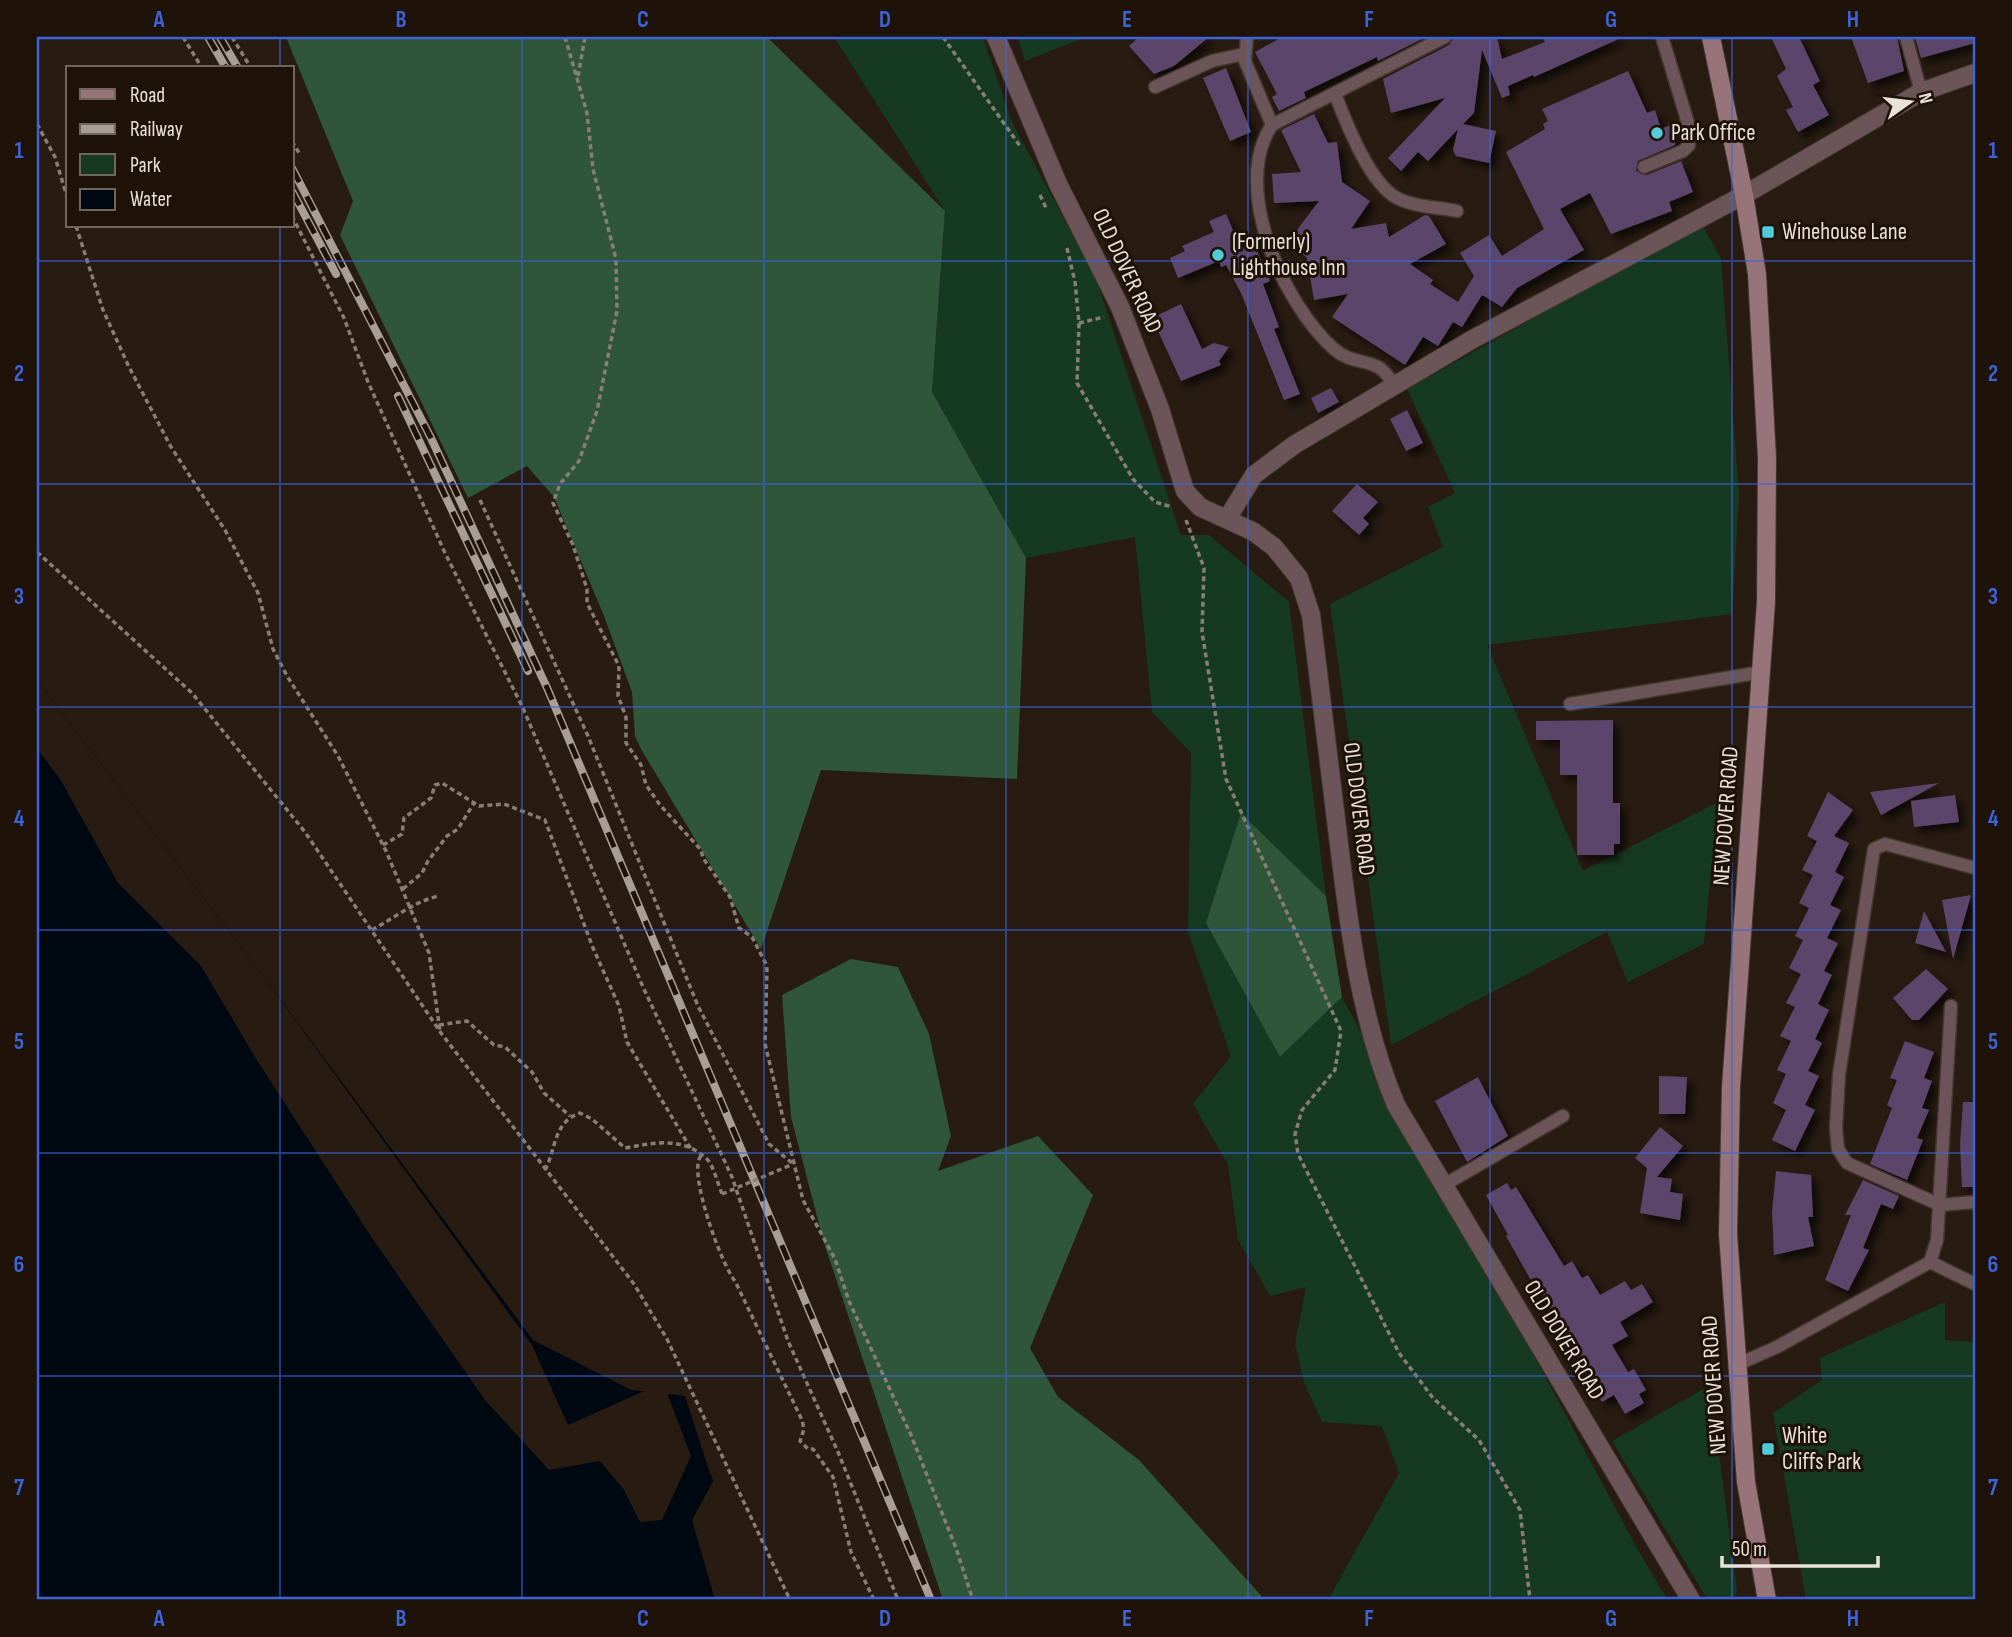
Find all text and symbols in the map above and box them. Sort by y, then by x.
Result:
text: A [153,6,166,34]
text: B [396,6,407,34]
text: C [637,6,649,34]
text: D [879,6,891,34]
text: E [1122,6,1132,34]
text: F [1364,6,1374,34]
text: G [1605,6,1617,34]
text: H [1847,6,1859,34]
legend [66,66,294,228]
north arrow [1876,66,1946,136]
text: Road [130,83,165,108]
text: N [1913,91,1937,106]
text: Railway [130,117,183,142]
place label: Park Office [1671,119,1755,147]
marker: Park Office [1649,125,1665,141]
text: 1 [14,137,24,165]
text: 1 [1988,137,1998,165]
text: Park [130,153,161,178]
text: Water [130,187,172,212]
street label: OLD DOVER ROAD [1086,204,1168,338]
place label: Winehouse Lane [1782,218,1907,246]
marker: Winehouse Lane [1760,224,1776,240]
place label: (Formerly) Lighthouse Inn [1232,228,1345,282]
marker: (Formerly) Lighthouse Inn [1210,247,1226,263]
text: 2 [14,360,24,388]
text: 2 [1988,360,1998,388]
text: 3 [14,583,24,611]
text: 3 [1988,583,1998,611]
street label: OLD DOVER ROAD [1337,741,1381,877]
street label: NEW DOVER ROAD [1707,746,1745,886]
text: 4 [14,805,25,833]
text: 4 [1988,805,1999,833]
text: 5 [14,1028,24,1056]
text: 5 [1988,1028,1998,1056]
text: 6 [14,1251,24,1279]
text: 6 [1988,1251,1998,1279]
street label: OLD DOVER ROAD [1517,1275,1611,1405]
street label: NEW DOVER ROAD [1695,1315,1733,1455]
place label: White Cliffs Park [1782,1422,1861,1476]
marker: White Cliffs Park [1760,1441,1776,1457]
text: 7 [14,1474,24,1502]
text: 7 [1988,1474,1998,1502]
scale bar [1722,1525,1877,1569]
text: 50 m [1732,1537,1767,1562]
text: A [153,1605,166,1633]
text: B [396,1605,407,1633]
text: C [637,1605,649,1633]
text: D [879,1605,891,1633]
text: E [1122,1605,1132,1633]
text: F [1364,1605,1374,1633]
text: G [1605,1605,1617,1633]
text: H [1847,1605,1859,1633]

